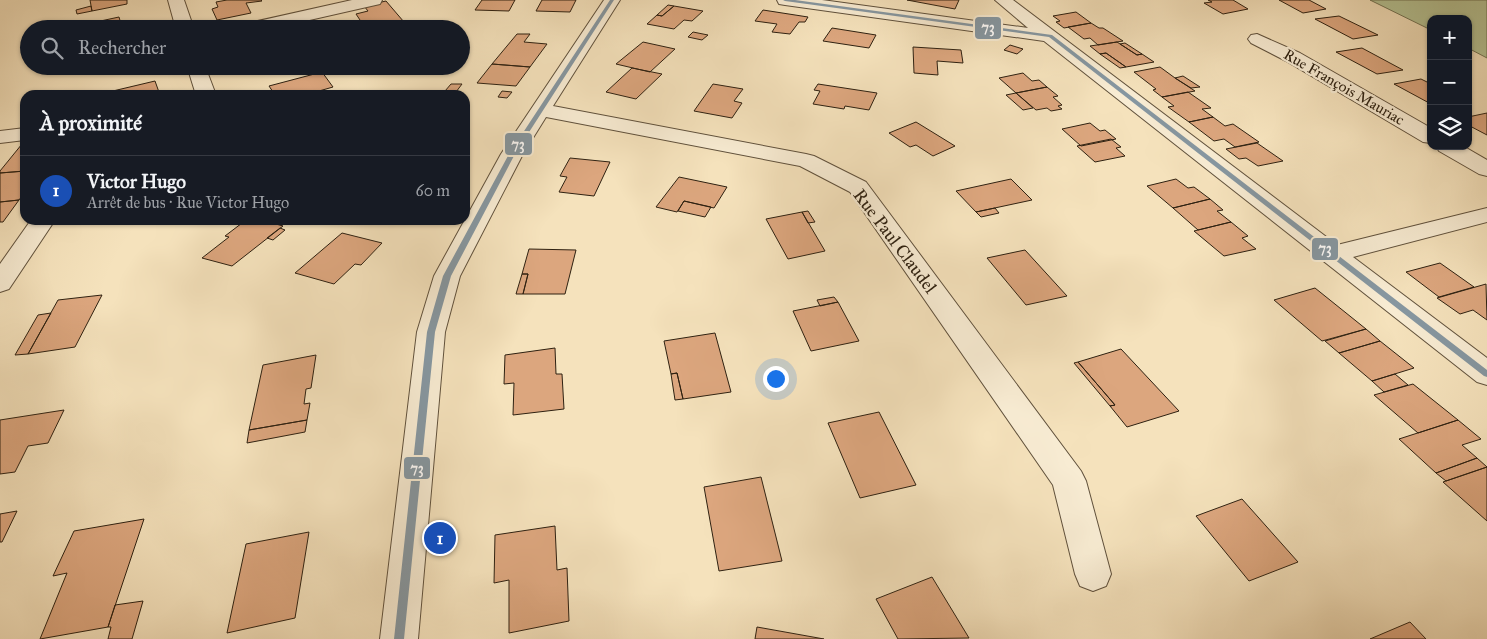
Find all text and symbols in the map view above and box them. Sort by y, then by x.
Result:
map controls [1427,15,1472,150]
button: + [1427,15,1472,60]
line badge: 73 [974,16,1002,40]
text: 73 [981,19,995,37]
search box [20,20,470,75]
icon: search [38,34,66,62]
text: Rechercher [78,36,166,59]
street label: Rue François Mauriac [1280,45,1408,129]
button: − [1427,60,1472,105]
button: layers [1427,105,1472,150]
text: À proximité [40,110,142,136]
line badge: 73 [504,132,533,156]
text: 73 [511,136,525,154]
text: Victor Hugo [87,170,186,193]
text: 1 [53,181,59,200]
text: 60 m [416,181,450,200]
street label: Rue Paul Claudel [849,184,942,298]
text: Arrêt de bus · Rue Victor Hugo [87,193,289,212]
line badge: 73 [1311,237,1339,261]
text: 73 [1318,240,1332,258]
your location [763,366,789,392]
line badge: 73 [403,456,431,480]
text: 73 [410,460,424,478]
pin: 1 [424,519,456,557]

